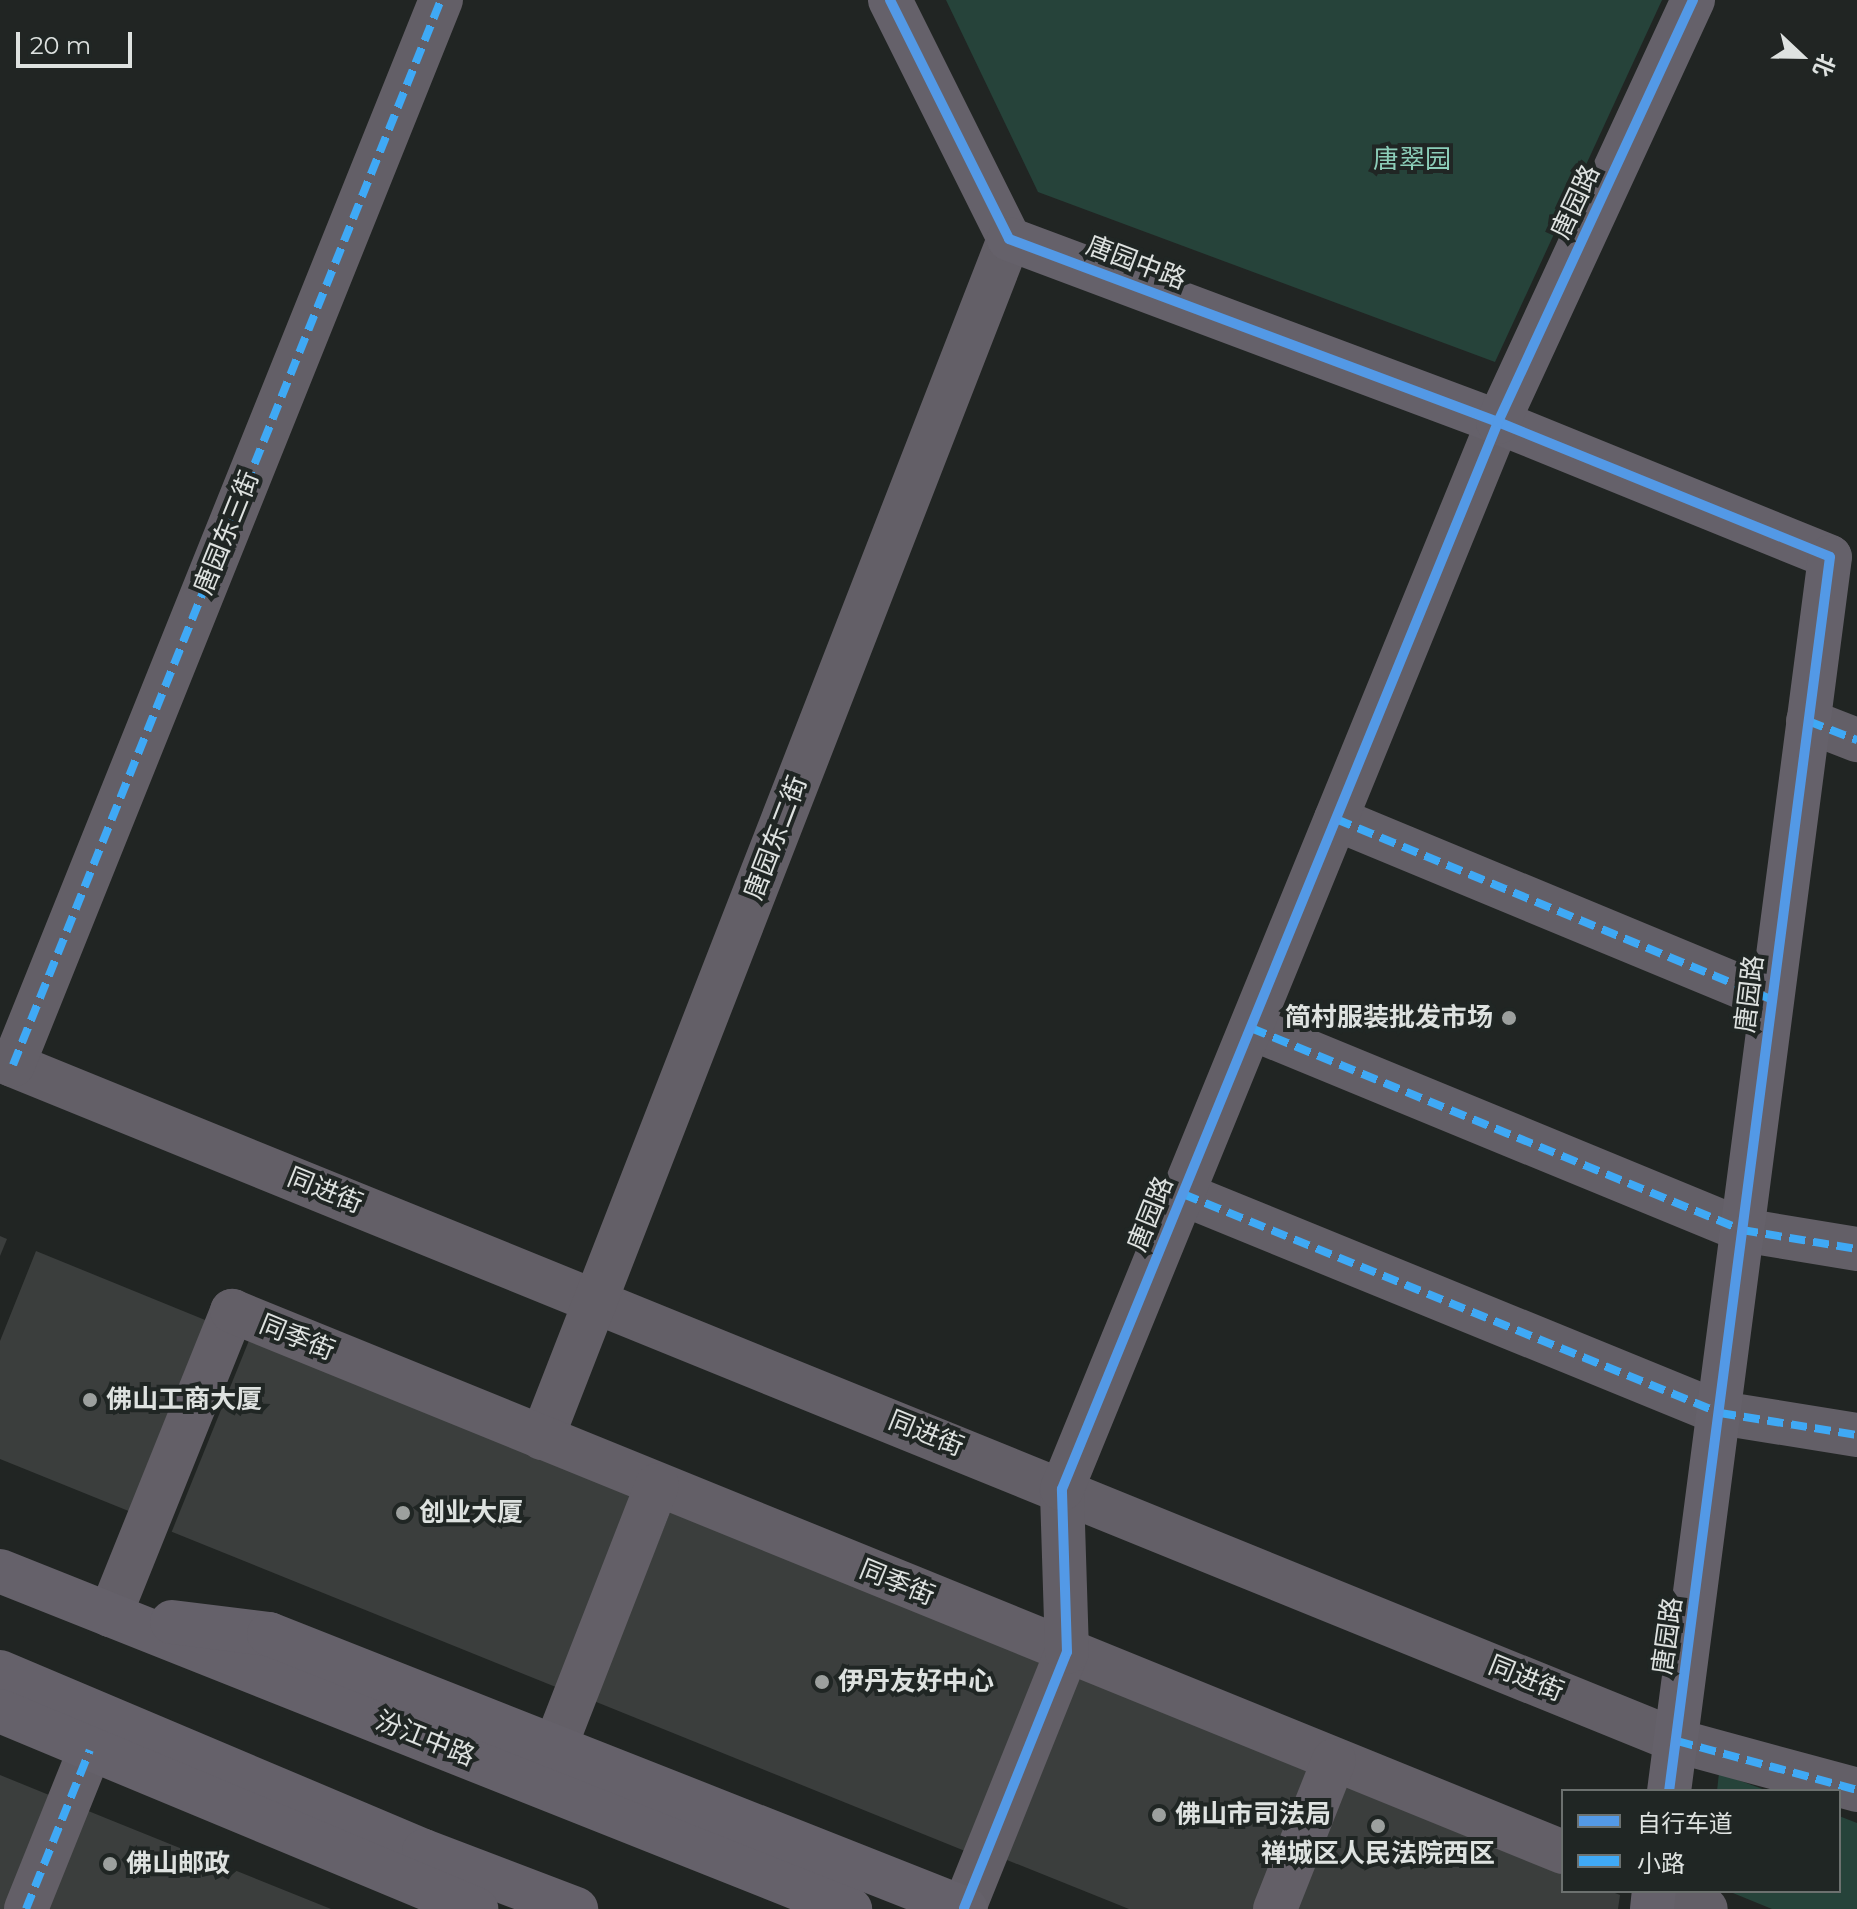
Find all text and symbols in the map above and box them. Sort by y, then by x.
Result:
scale bar [20,16,136,66]
north arrow [1761,16,1841,96]
text: 20 m [30,31,91,60]
text: 北 [1807,50,1840,80]
park label: 唐翠园 [1373,144,1451,176]
street label: 唐园路 [1545,160,1607,244]
street label: 唐园中路 [1082,230,1190,296]
street label: 唐园东三街 [188,467,266,599]
street label: 唐园东二街 [738,772,814,904]
street label: 唐园路 [1730,953,1770,1035]
place label: 简村服装批发市场 [1285,1002,1493,1034]
marker: 简村服装批发市场 [1500,1009,1518,1027]
street label: 同进街 [283,1162,367,1220]
street label: 唐园路 [1122,1172,1180,1256]
street label: 同季街 [255,1309,339,1367]
place label: 佛山工商大厦 [106,1384,262,1416]
marker: 佛山工商大厦 [81,1391,99,1409]
street label: 同进街 [884,1405,968,1463]
place label: 创业大厦 [419,1497,523,1529]
marker: 创业大厦 [394,1504,412,1522]
street label: 同季街 [855,1554,939,1612]
street label: 唐园路 [1647,1595,1689,1677]
street label: 同进街 [1484,1650,1568,1708]
place label: 伊丹友好中心 [838,1666,994,1698]
marker: 伊丹友好中心 [813,1673,831,1691]
street label: 汾江中路 [371,1705,479,1773]
legend [1561,1789,1841,1893]
place label: 佛山市司法局 [1175,1799,1331,1831]
marker: 佛山市司法局 [1150,1806,1168,1824]
text: 自行车道 [1637,1809,1733,1838]
marker: 禅城区人民法院西区 [1369,1817,1387,1835]
place label: 禅城区人民法院西区 [1261,1838,1495,1870]
place label: 佛山邮政 [126,1848,230,1880]
text: 小路 [1637,1849,1685,1878]
marker: 佛山邮政 [101,1855,119,1873]

